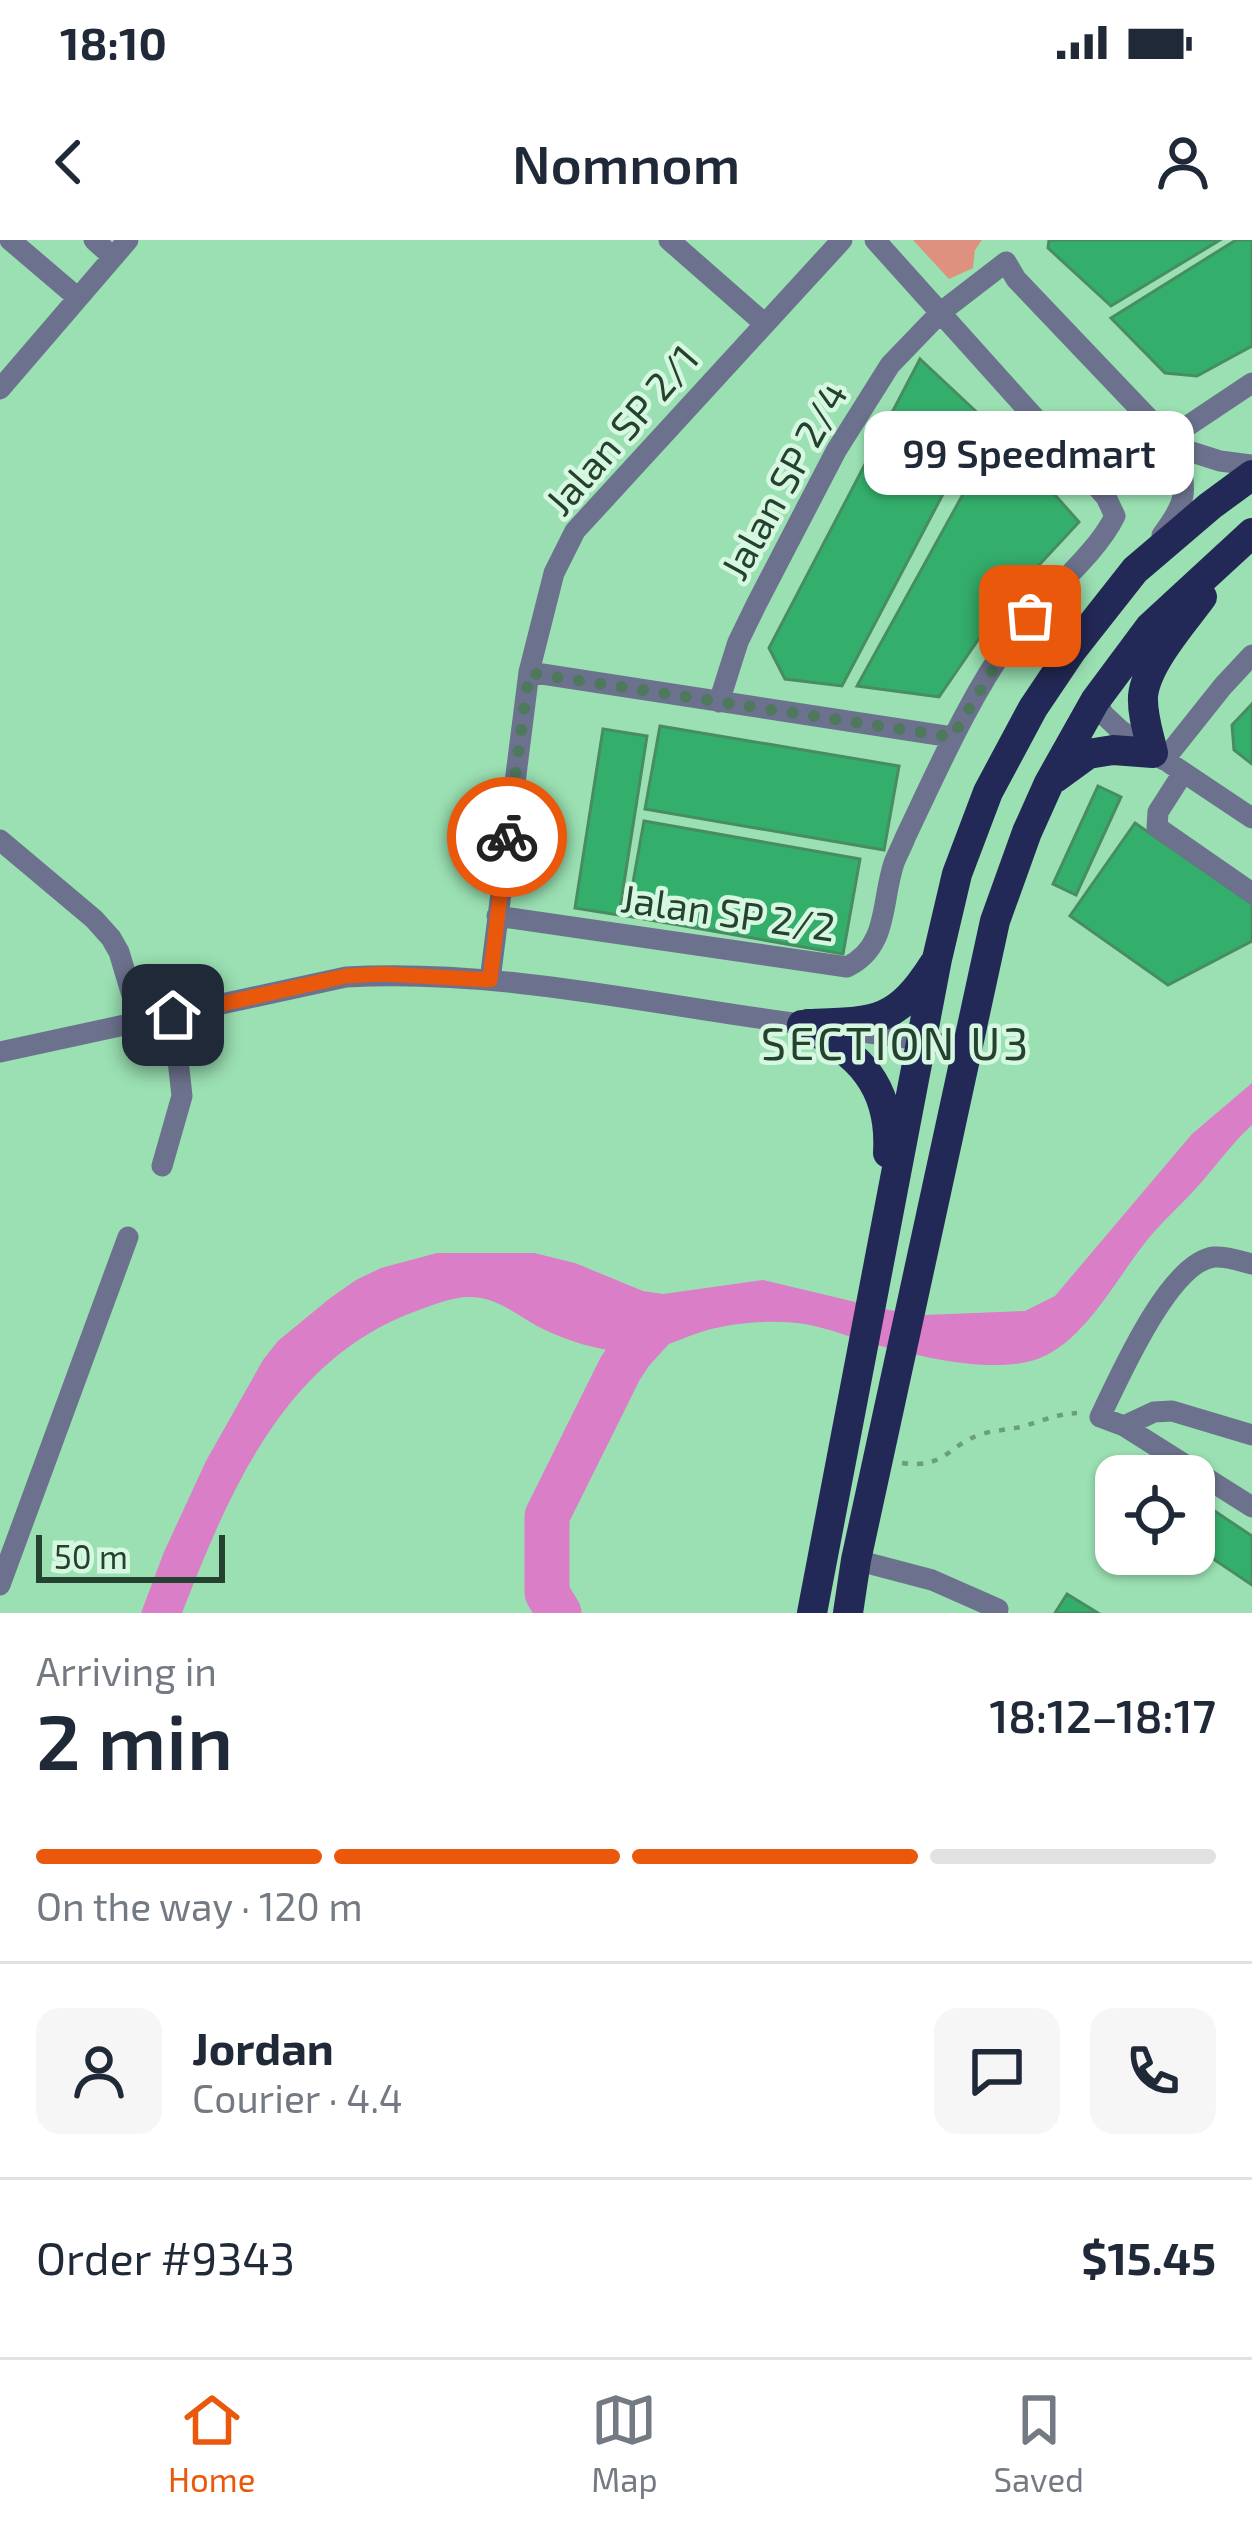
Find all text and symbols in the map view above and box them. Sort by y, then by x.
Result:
text: 18:10 [60,15,167,69]
icon: back [36,129,102,195]
icon: person [1150,129,1216,195]
text: Nomnom [512,130,740,195]
street label: Jalan SP 2/1 [534,335,707,523]
street label: Jalan SP 2/4 [709,374,856,587]
callout: 99 Speedmart [865,412,1195,496]
text: 99 Speedmart [902,429,1156,476]
pin [979,565,1081,667]
icon: bag [997,583,1063,649]
courier [447,777,567,897]
icon: bike [474,804,540,870]
street label: Jalan SP 2/2 [618,873,838,950]
pin [122,964,224,1066]
icon: home [140,982,206,1048]
district label: SECTION U3 [761,1015,1031,1069]
map controls [1095,1455,1215,1575]
button: locate [1095,1455,1215,1575]
scale bar [36,1529,225,1582]
text: 50 m [54,1536,128,1576]
text: Arriving in [36,1647,217,1694]
text: 18:12–18:17 [989,1688,1216,1742]
text: 2 min [36,1692,233,1786]
text: On the way · 120 m [36,1882,363,1929]
button: person [36,2008,162,2134]
button: chat [934,2008,1060,2134]
button: phone [1090,2008,1216,2134]
text: Jordan [192,2020,334,2074]
text: Courier · 4.4 [192,2074,403,2121]
text: Order #9343 [36,2230,295,2284]
text: $15.45 [1081,2230,1216,2284]
tab: Home [168,2387,255,2499]
tab: Map [591,2387,658,2499]
tab: Saved [993,2387,1084,2499]

